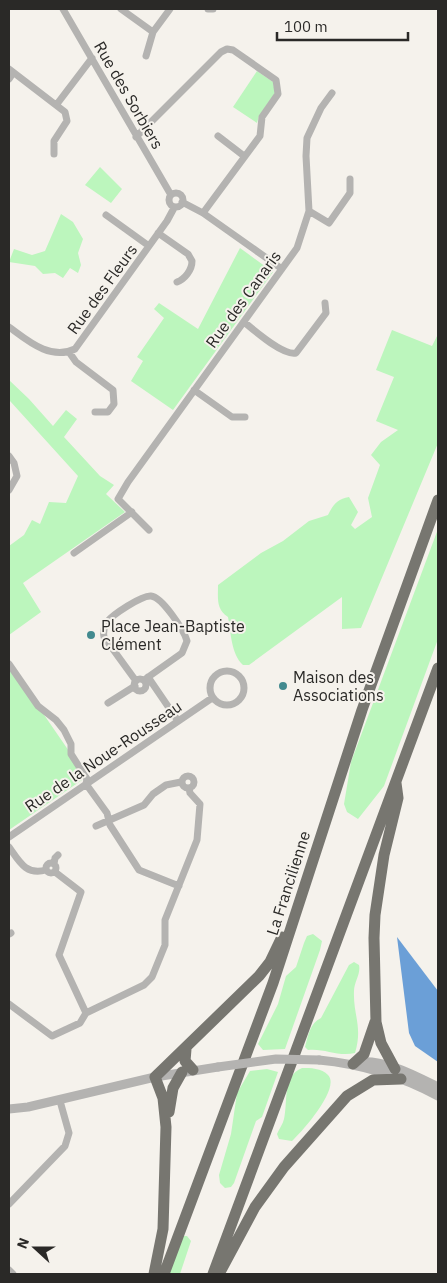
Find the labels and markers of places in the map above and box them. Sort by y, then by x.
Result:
place label: Place Jean-Baptiste Clément [101,616,245,654]
marker: Place Jean-Baptiste Clément [85,629,97,641]
place label: Maison des Associations [293,667,384,705]
marker: Maison des Associations [277,680,289,692]

